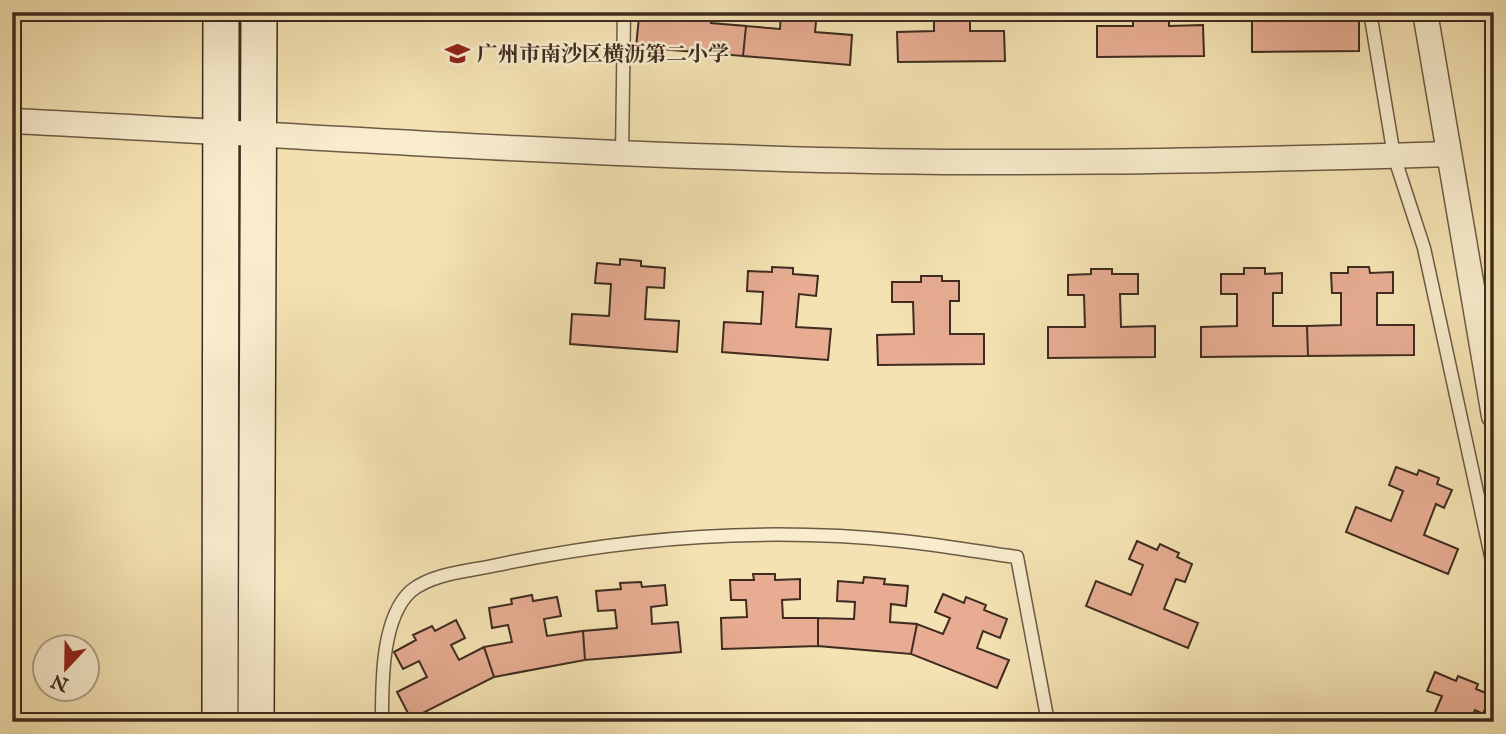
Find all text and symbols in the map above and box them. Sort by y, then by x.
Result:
school or university icon: 广州市南沙区横沥第二小学 [443,40,471,68]
place label: 广州市南沙区横沥第二小学 [477,42,729,69]
north arrow [32,632,102,702]
text: N [48,667,73,696]

